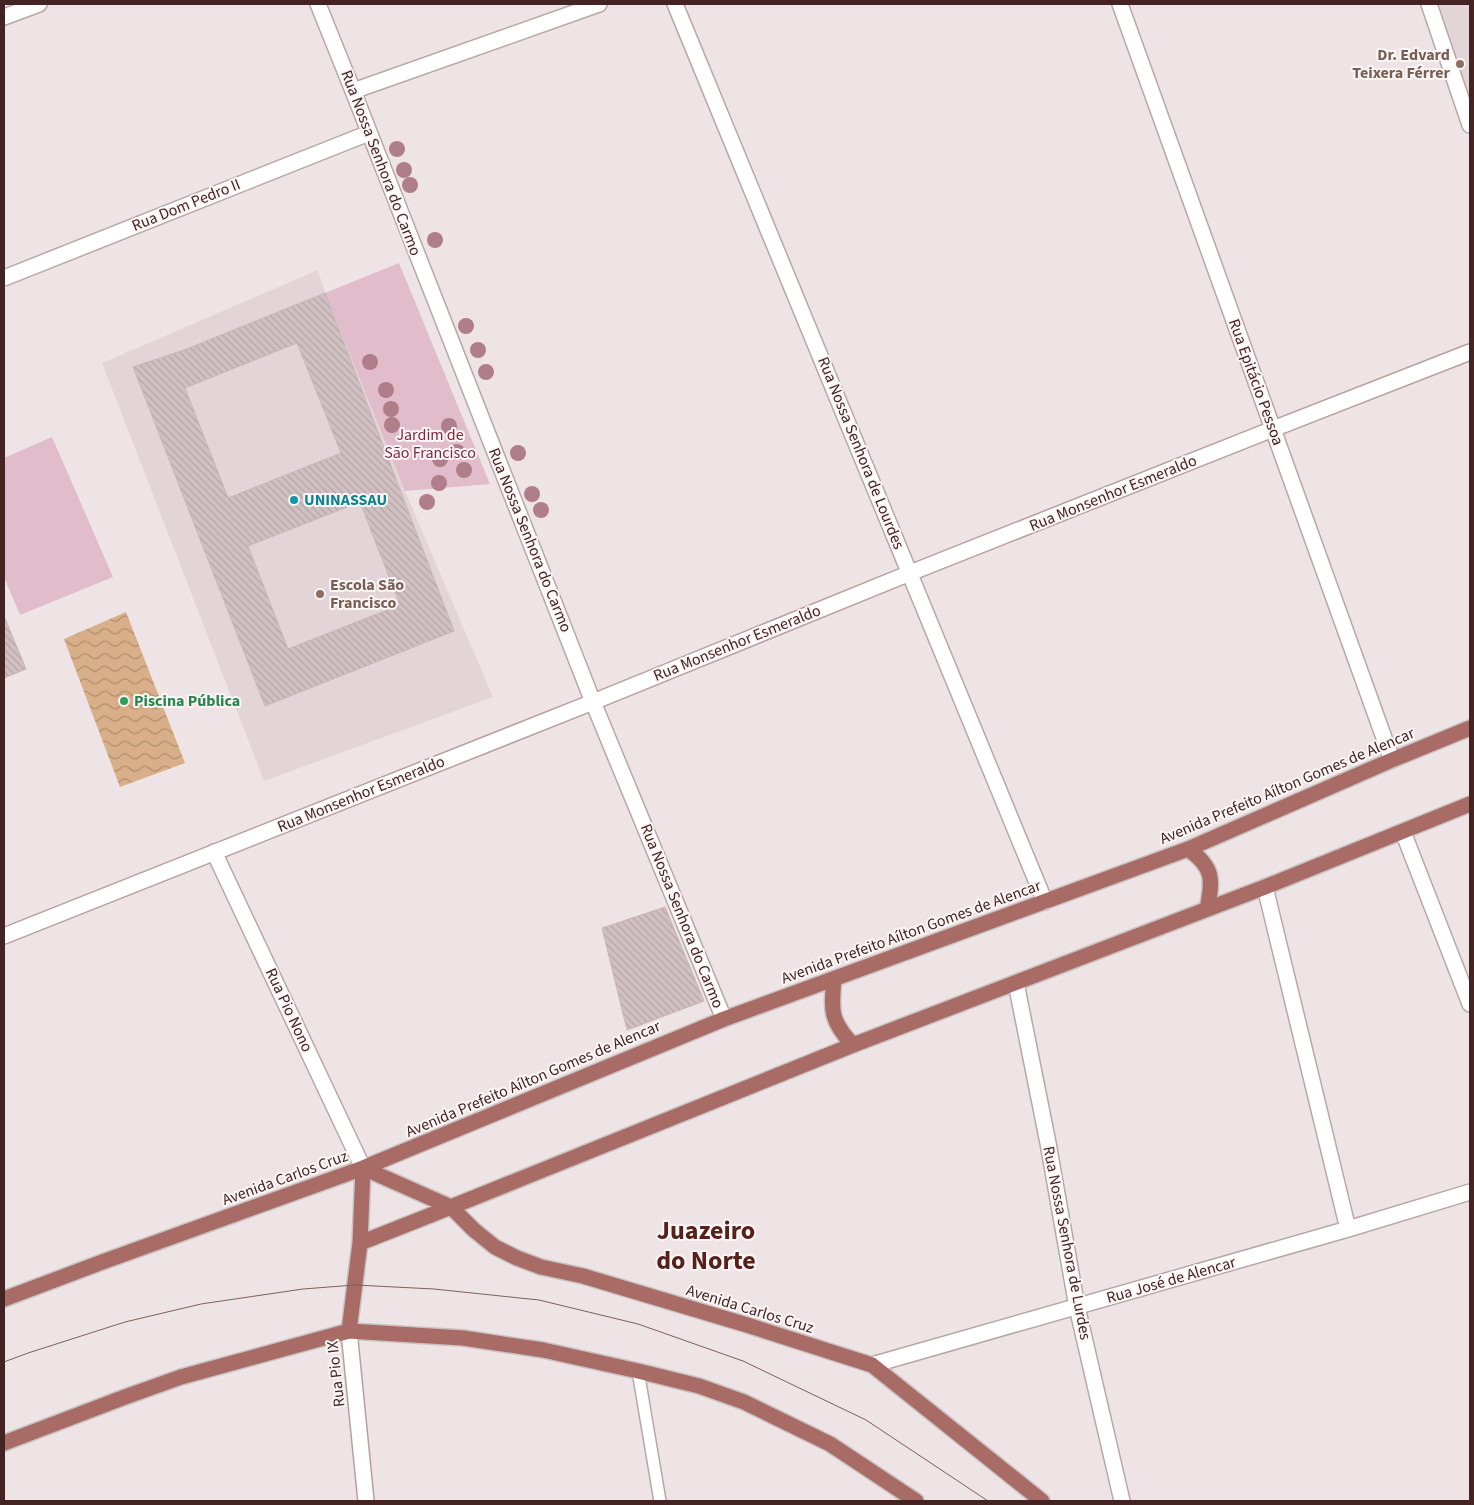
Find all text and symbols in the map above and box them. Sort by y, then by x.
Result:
place label: Dr. Edvard Teixera Férrer [1352,44,1451,84]
marker: Dr. Edvard Teixera Férrer [1454,58,1466,70]
street label: Rua Nossa Senhora do Carmo [335,67,427,259]
street label: Rua Dom Pedro II [128,173,244,237]
street label: Rua Epitácio Pessoa [1223,316,1289,448]
street label: Rua Nossa Senhora de Lourdes [812,354,910,553]
park label: Jardim de São Francisco [384,424,476,464]
street label: Rua Nossa Senhora do Carmo [483,444,577,636]
street label: Rua Monsenhor Esmeraldo [1026,449,1200,537]
place label: UNINASSAU [304,489,387,511]
marker: UNINASSAU [288,494,300,506]
place label: Escola São Francisco [330,574,404,614]
marker: Escola São Francisco [314,588,326,600]
street label: Rua Monsenhor Esmeraldo [650,599,824,687]
place label: Piscina Pública [134,690,240,712]
marker: Piscina Pública [118,695,130,707]
street label: Avenida Prefeito Aílton Gomes de Alencar [1156,722,1418,850]
street label: Rua Monsenhor Esmeraldo [274,750,448,838]
street label: Rua Nossa Senhora do Carmo [635,820,729,1012]
street label: Avenida Prefeito Aílton Gomes de Alencar [778,874,1044,989]
street label: Rua Pio Nono [260,964,318,1056]
street label: Avenida Prefeito Aílton Gomes de Alencar [402,1015,664,1143]
street label: Rua Nossa Senhora de Lurdes [1037,1144,1097,1342]
street label: Avenida Carlos Cruz [219,1145,351,1211]
district label: Juazeiro do Norte [656,1212,756,1279]
street label: Rua José de Alencar [1104,1251,1239,1309]
street label: Avenida Carlos Cruz [684,1279,817,1339]
street label: Rua Pio IX [322,1340,350,1408]

